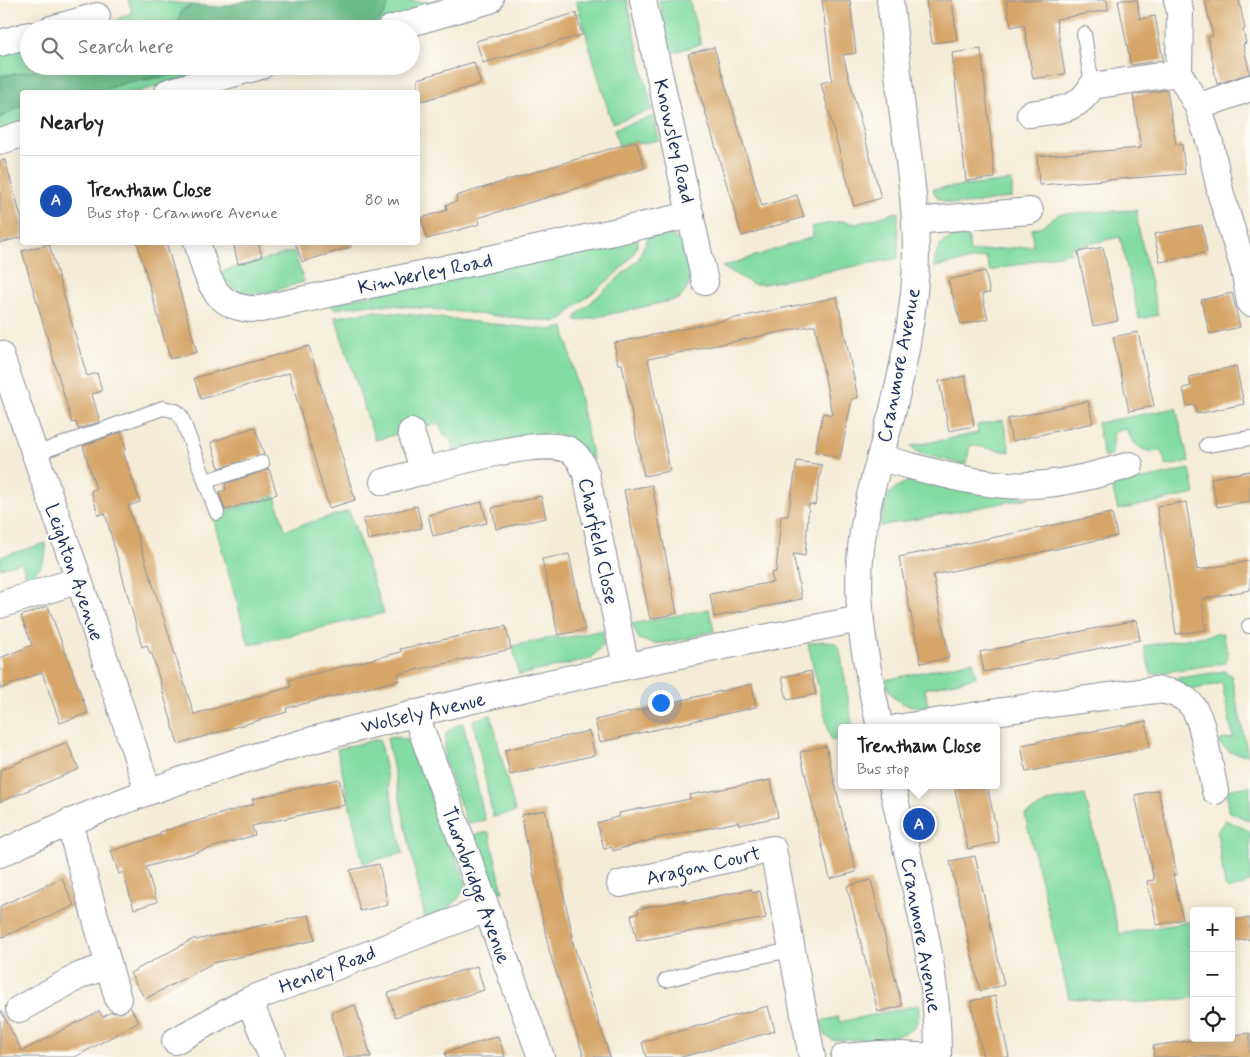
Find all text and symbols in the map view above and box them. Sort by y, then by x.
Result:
search box [20,20,420,75]
icon: search [38,34,66,62]
text: Search here [78,35,174,60]
street label: Knowsley Road [646,77,701,206]
text: Nearby [40,109,104,137]
text: Trentham Close [87,178,212,203]
text: A [51,190,61,211]
text: 80 m [365,190,400,211]
text: Bus stop · Cranmore Avenue [87,203,278,224]
street label: Kimberley Road [356,247,495,302]
street label: Cranmore Avenue [871,285,928,445]
street label: Charfield Close [571,476,624,607]
street label: Leighton Avenue [37,500,110,645]
street label: Wolsely Avenue [359,686,488,741]
your location [648,690,674,716]
popup [838,724,1000,789]
text: Trentham Close [857,734,981,759]
text: Bus stop [857,759,910,780]
street label: Thornbridge Avenue [434,803,517,968]
pin: A [903,805,935,843]
street label: Aragon Court [643,840,764,895]
street label: Cranmore Avenue [894,856,947,1015]
map controls [1190,907,1235,1042]
button: + [1190,907,1235,952]
street label: Henley Road [275,940,380,1001]
button: − [1190,952,1235,997]
button: locate [1190,997,1235,1042]

